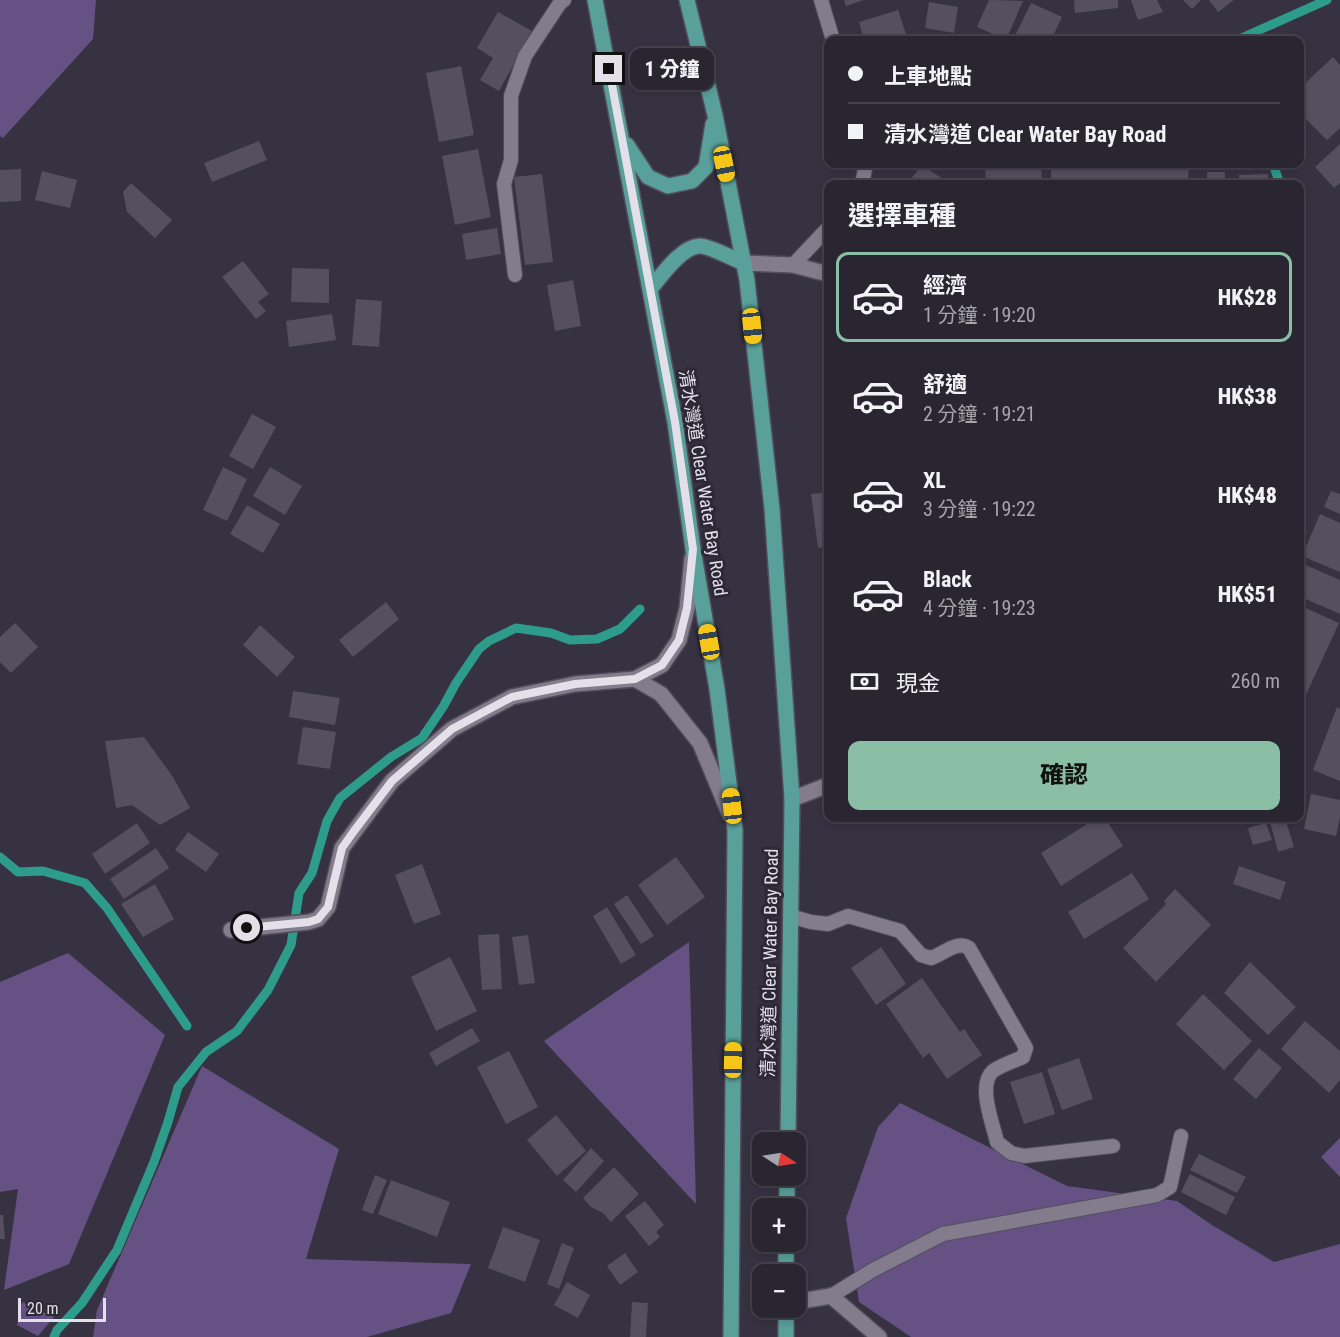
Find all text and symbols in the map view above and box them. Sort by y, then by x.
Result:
callout: 1 分鐘 [630,48,714,90]
route end [595,55,622,82]
text: 1 分鐘 [645,57,699,81]
text: 上車地點 [884,64,972,89]
text: 清水灣道 Clear Water Bay Road [884,122,1166,147]
car [712,145,736,183]
text: 選擇車種 [848,200,956,232]
icon: car [851,270,905,324]
text: 經濟 [923,273,967,298]
text: HK$28 [1218,285,1277,310]
text: 1 分鐘 · 19:20 [923,303,1036,327]
car [741,307,763,345]
street label: 清水灣道 Clear Water Bay Road [675,368,732,597]
icon: car [851,369,905,423]
text: 舒適 [923,372,967,397]
text: HK$38 [1218,384,1277,409]
text: 2 分鐘 · 19:21 [923,402,1036,426]
icon: car [851,468,905,522]
text: XL [923,468,946,493]
text: HK$48 [1218,483,1277,508]
text: 3 分鐘 · 19:22 [923,497,1036,521]
icon: car [851,567,905,621]
text: Black [923,567,972,592]
text: HK$51 [1218,582,1277,607]
text: 4 分鐘 · 19:23 [923,596,1036,620]
car [697,623,721,661]
icon: cash [848,665,881,698]
text: 260 m [1231,669,1280,693]
text: 現金 [896,671,940,696]
button: 確認 [848,741,1280,810]
car [721,787,743,825]
street label: 清水灣道 Clear Water Bay Road [757,848,782,1077]
route start [233,914,260,941]
car [724,1042,742,1078]
north arrow [752,1132,806,1186]
map controls [752,1132,806,1318]
button: + [752,1198,806,1252]
button: − [752,1264,806,1318]
scale bar [18,1295,106,1322]
text: 20 m [27,1299,59,1318]

